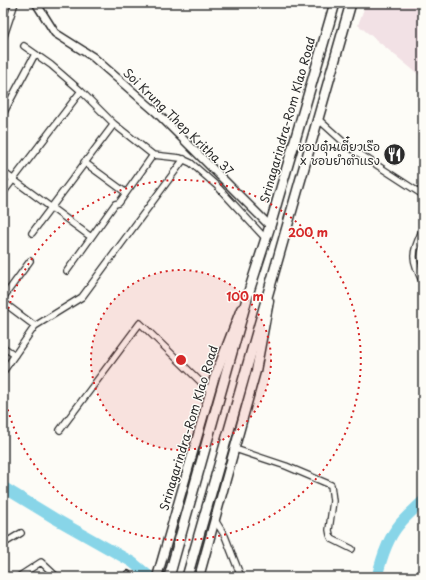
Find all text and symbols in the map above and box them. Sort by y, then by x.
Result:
street label: Srinagarindra-Rom Klao Road [255,35,319,205]
street label: Soi Krung Thep Kritha 37 [119,64,238,179]
place label: ชอบตุ๋นเตี๋ยวเรือ x ชอบยำตำแรง [298,135,380,169]
restaurant icon: ชอบตุ๋นเตี๋ยวเรือ x ชอบยำตำแรง [382,141,408,167]
text: 200 m [288,223,328,241]
text: 100 m [226,287,264,305]
street label: Srinagarindra-Rom Klao Road [154,343,222,513]
centre of rings [174,353,188,367]

